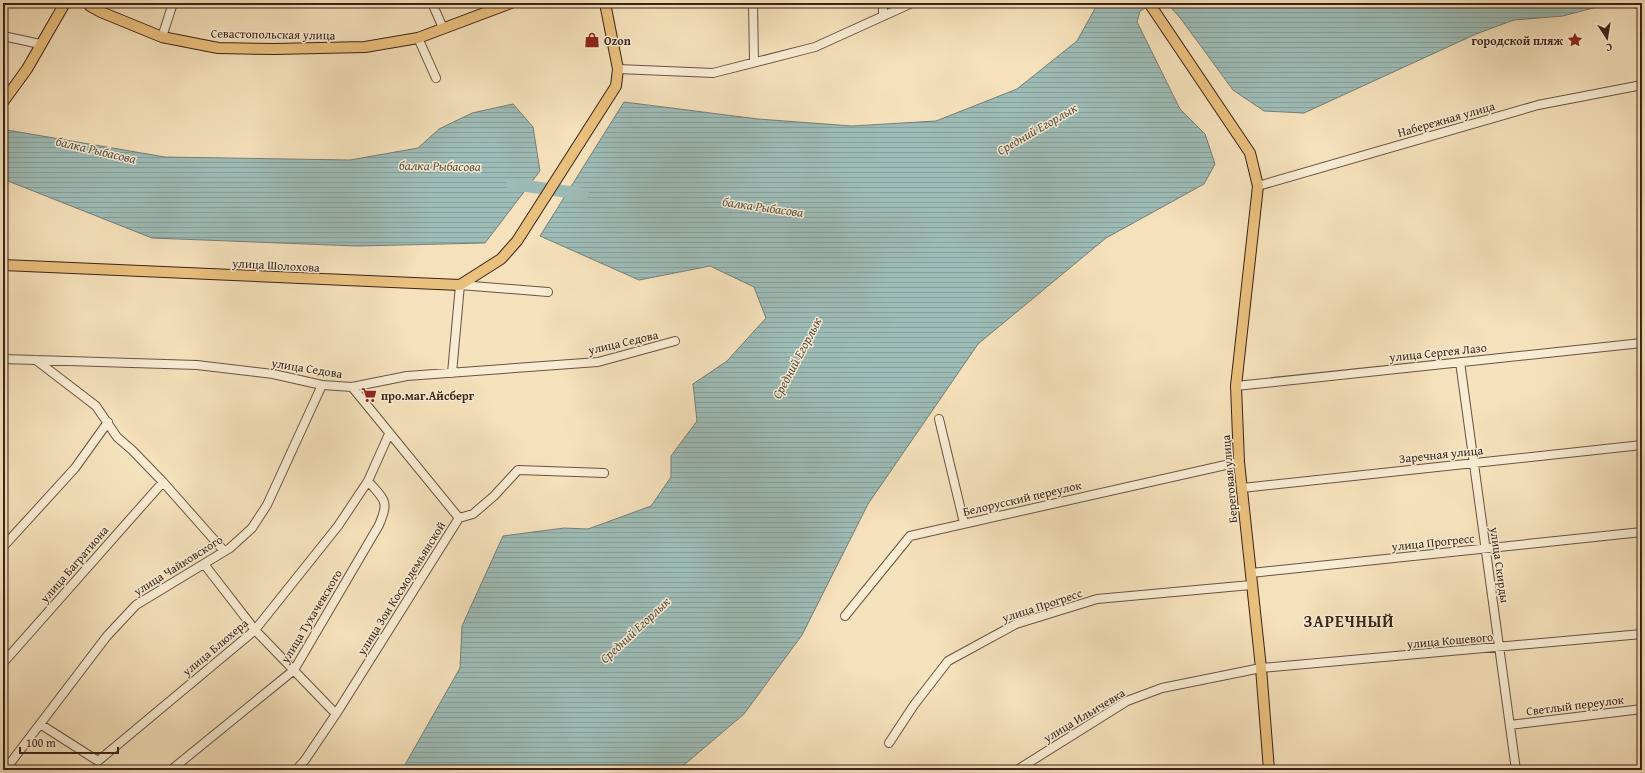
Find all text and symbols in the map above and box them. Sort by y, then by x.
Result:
north arrow [1587,18,1627,58]
street label: Севастопольская улица [211,24,336,44]
shop icon: Ozon [583,31,601,49]
place icon: городской пляж [1566,31,1584,49]
place label: Ozon [604,32,631,49]
place label: городской пляж [1472,32,1563,49]
text: С [1604,39,1614,56]
street label: Набережная улица [1396,97,1497,141]
water label: Средний Егорлык [993,98,1081,160]
water label: балка Рыбасова [54,132,138,168]
water label: балка Рыбасова [399,156,481,176]
water label: балка Рыбасова [721,192,805,222]
street label: улица Шолохова [231,254,321,276]
water label: Средний Егорлык [767,313,827,402]
street label: улица Седова [585,326,660,359]
street label: улица Сергея Лазо [1388,338,1488,366]
street label: улица Седова [269,354,344,382]
supermarket icon: про.маг.Айсберг [360,386,378,404]
place label: про.маг.Айсберг [381,387,475,404]
street label: Береговая улица [1217,434,1241,524]
street label: Заречная улица [1398,441,1484,467]
street label: Белорусский переулок [961,476,1084,520]
street label: улица Зои Космодемьянской [352,518,449,659]
street label: улица Багратиона [35,522,112,607]
street label: улица Скирды [1486,525,1514,605]
street label: улица Прогресс [1390,529,1476,555]
street label: улица Чайковского [129,531,226,600]
street label: улица Тухачевского [276,566,346,667]
street label: улица Прогресс [999,584,1085,626]
water label: Средний Егорлык [596,592,675,668]
district label: ЗАРЕЧНЫЙ [1303,609,1395,633]
street label: улица Блюхера [178,614,252,680]
street label: улица Кошевого [1405,628,1494,652]
street label: улица Ильичевка [1039,684,1128,747]
street label: Светлый переулок [1525,690,1625,719]
scale bar [20,729,118,755]
text: 100 m [26,734,56,751]

